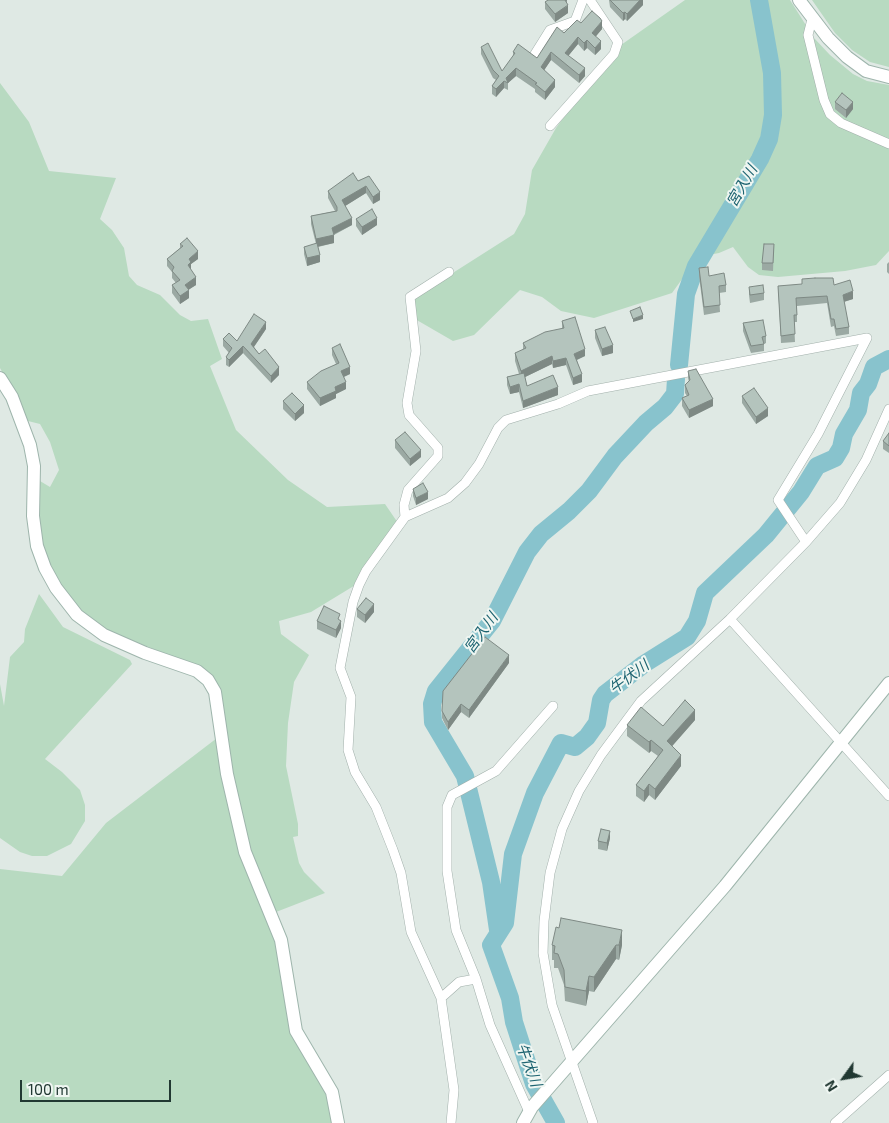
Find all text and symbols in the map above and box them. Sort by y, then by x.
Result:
water label: 宮入川 [723,162,761,210]
water label: 宮入川 [460,610,502,656]
water label: 牛伏川 [606,656,652,698]
water label: 牛伏川 [513,1041,545,1089]
north arrow [819,1053,869,1103]
scale bar [22,1070,174,1102]
text: N [821,1077,841,1095]
text: 100 m [28,1080,69,1098]

